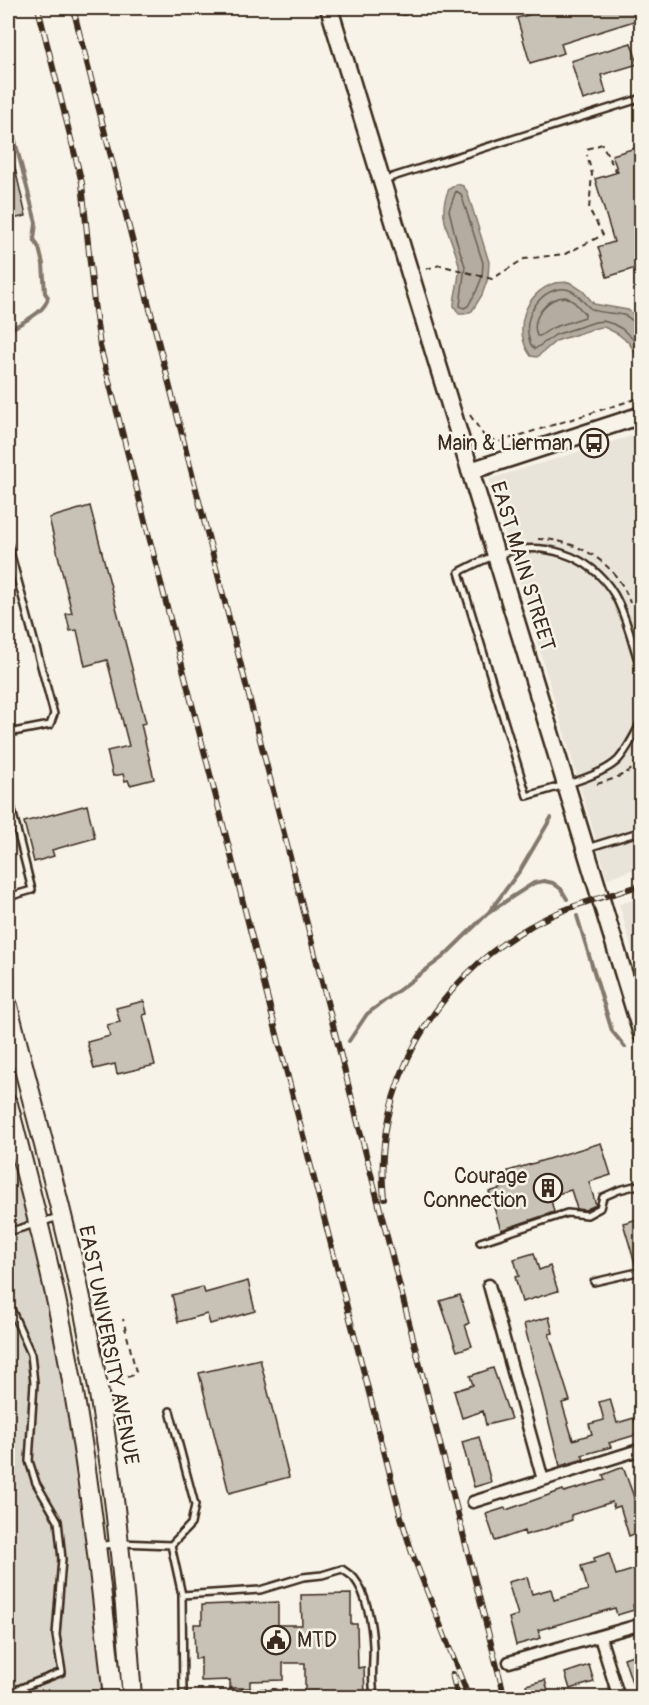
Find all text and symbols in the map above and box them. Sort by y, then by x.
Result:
bus stop icon: Main & Lierman [578,427,610,459]
place label: Main & Lierman [437,430,573,457]
street label: EAST MAIN STREET [484,478,561,655]
place label: Courage Connection [423,1163,528,1214]
building icon: Courage Connection [532,1172,564,1204]
street label: EAST UNIVERSITY AVENUE [72,1223,145,1467]
public building icon: MTD [260,1624,292,1656]
place label: MTD [297,1627,337,1654]

